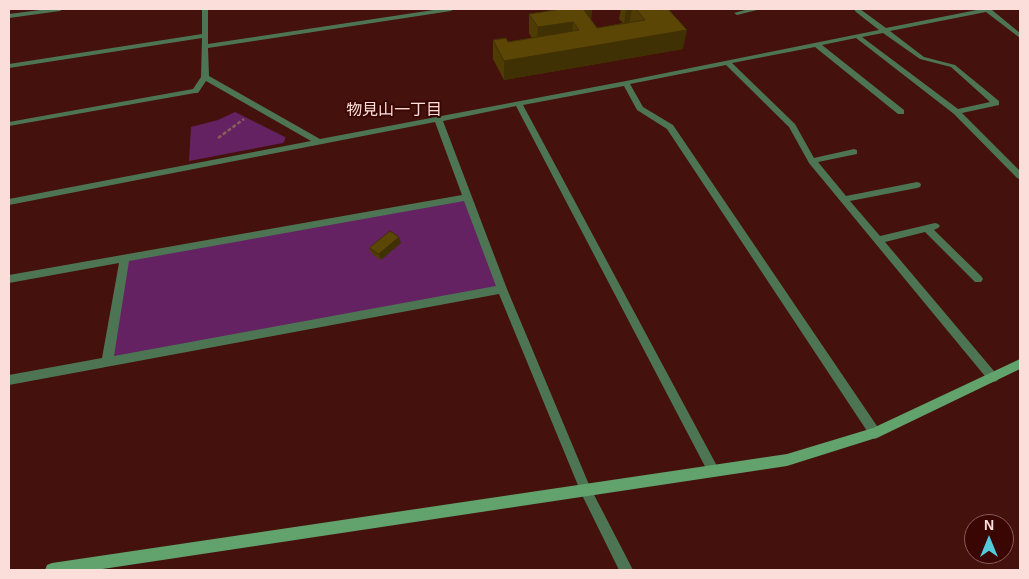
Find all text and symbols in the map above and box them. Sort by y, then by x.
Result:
district label: 物見山一丁目 [346,101,442,121]
north arrow [964,514,1014,564]
text: N [984,517,994,533]

